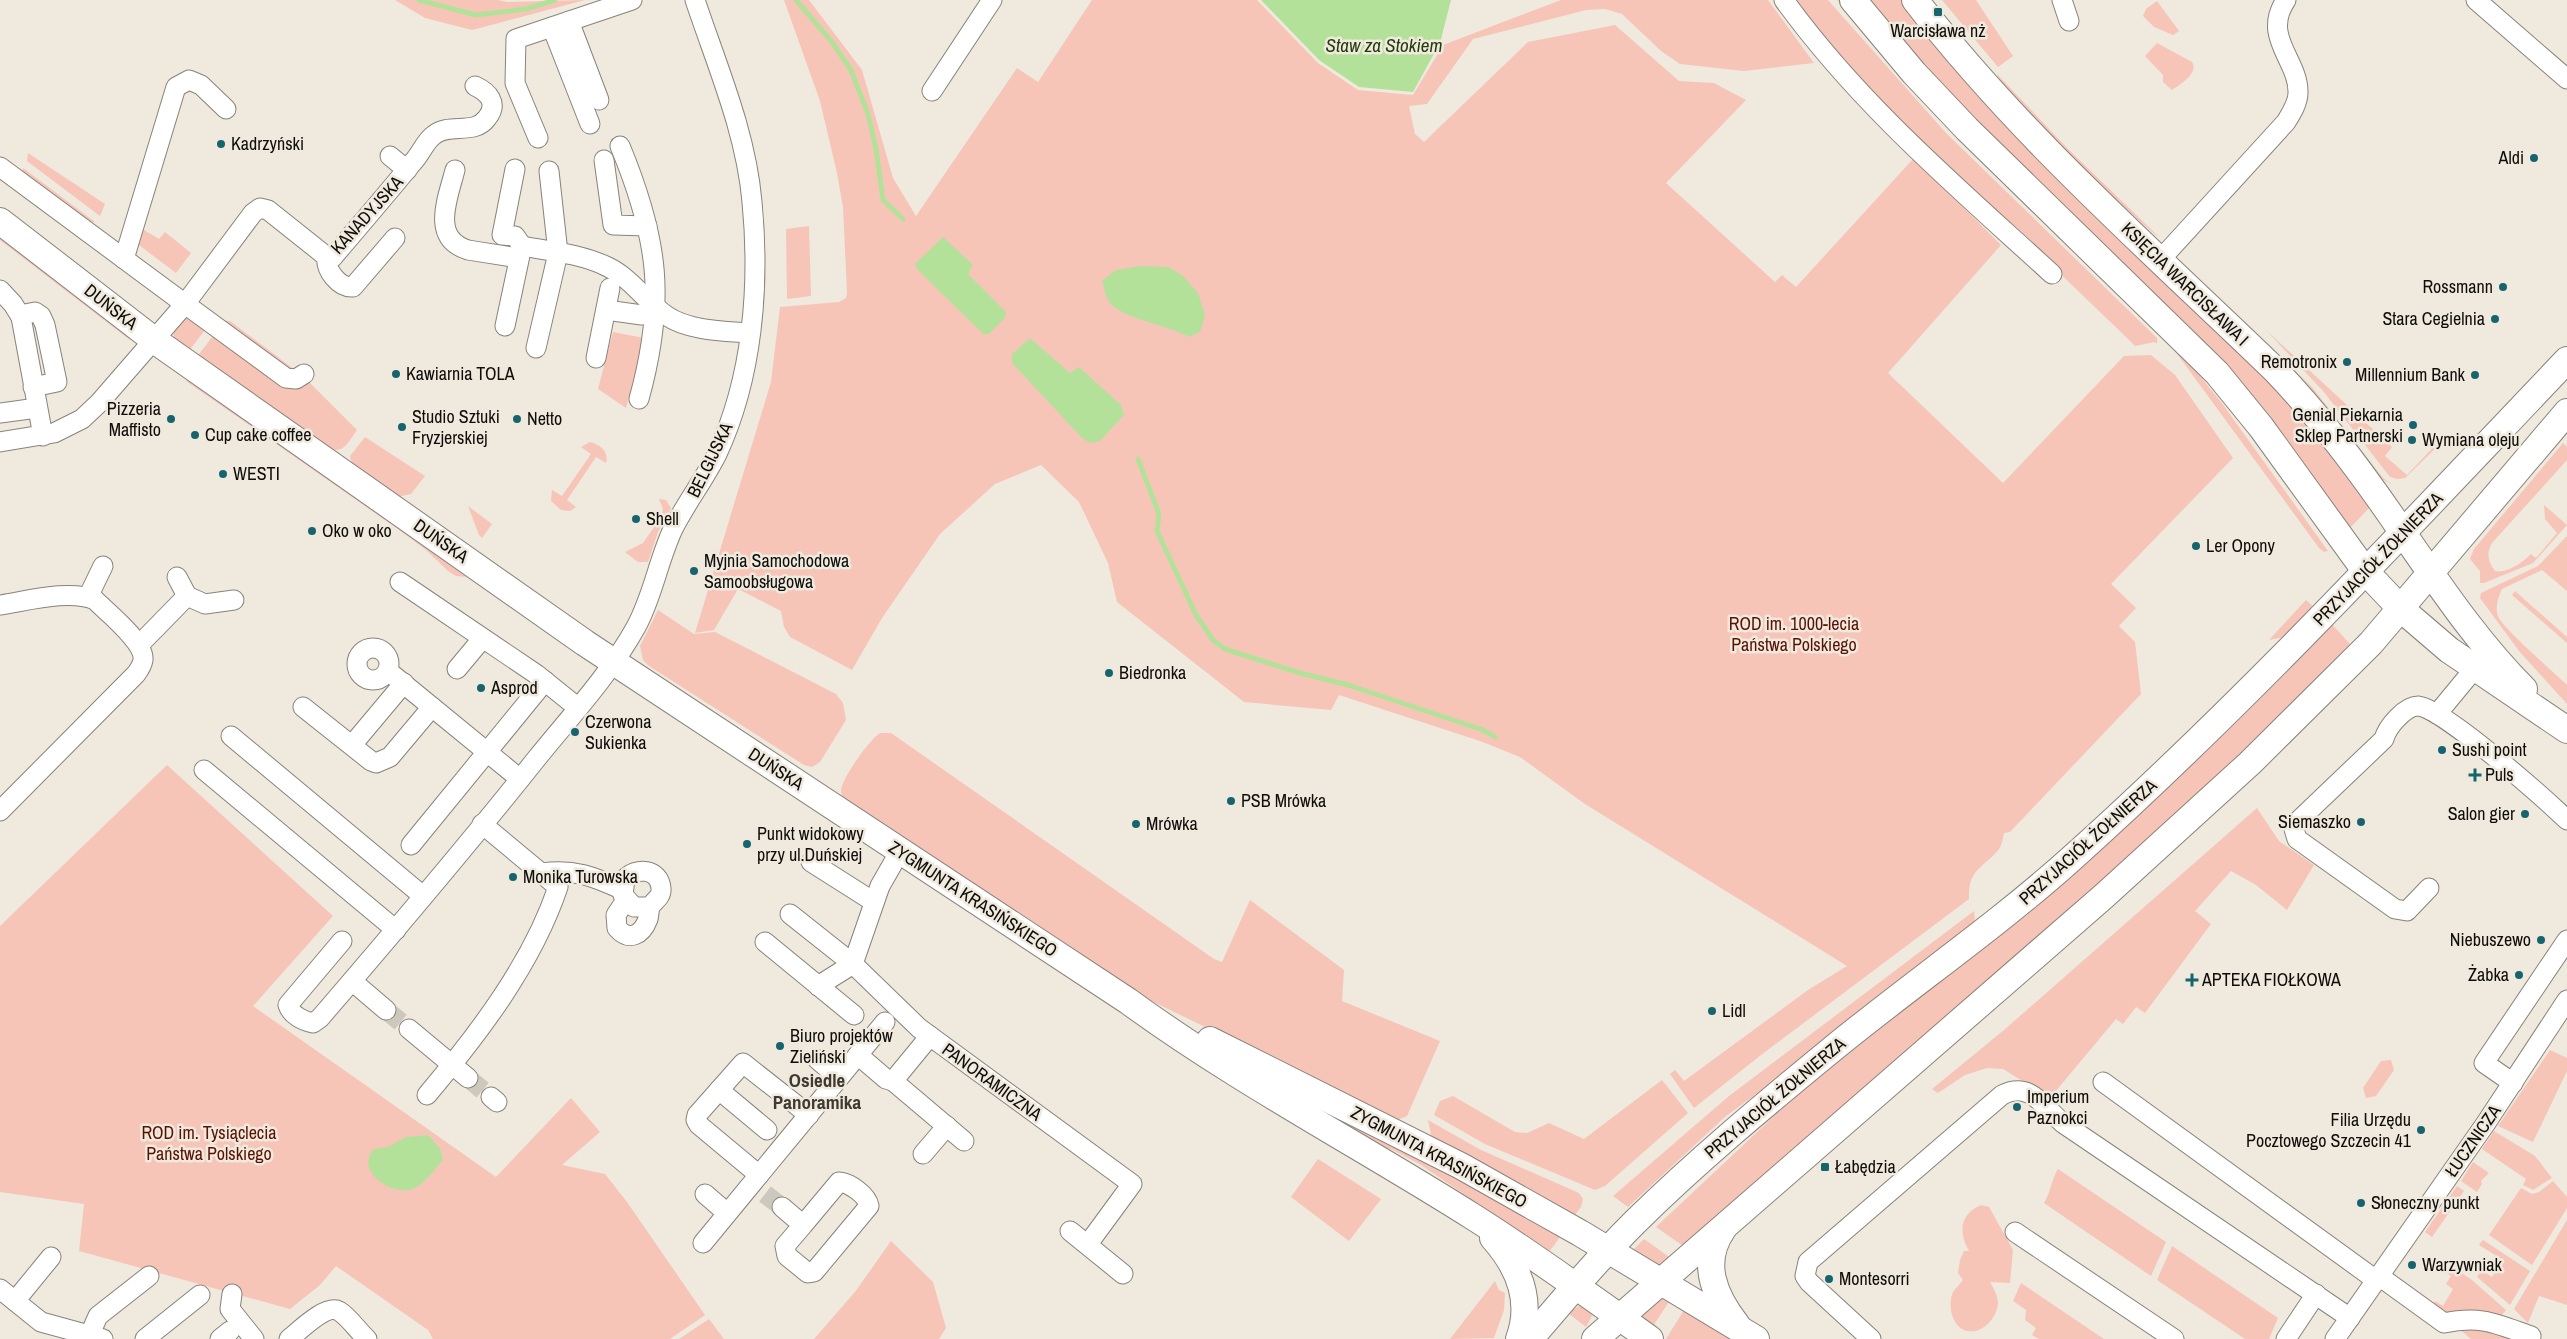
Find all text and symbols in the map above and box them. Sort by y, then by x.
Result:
marker: Warcisława nż [1932,6,1944,18]
place label: Warcisława nż [1890,18,1986,43]
water label: Staw za Stokiem [1326,32,1442,58]
place label: Kadrzyński [231,131,304,156]
marker: Kadrzyński [215,138,227,150]
place label: Aldi [2498,145,2524,170]
marker: Aldi [2528,152,2540,164]
street label: KANADYJSKA [325,170,409,259]
street label: KSIĘCIA WARCISŁAWA I [2116,216,2255,351]
place label: Rossmann [2422,274,2493,299]
street label: DUŃSKA [79,278,143,335]
marker: Rossmann [2497,281,2509,293]
place label: Stara Cegielnia [2382,306,2485,331]
marker: Stara Cegielnia [2489,313,2501,325]
place label: Remotronix [2261,349,2338,374]
marker: Remotronix [2341,356,2353,368]
place label: Kawiarnia TOLA [406,361,515,386]
place label: Millennium Bank [2355,362,2466,387]
marker: Kawiarnia TOLA [390,368,402,380]
marker: Millennium Bank [2469,369,2481,381]
place label: Pizzeria Maffisto [107,396,161,442]
place label: Genial Piekarnia Sklep Partnerski [2292,402,2403,448]
place label: Studio Sztuki Fryzjerskiej [412,404,500,450]
place label: Netto [527,406,562,431]
marker: Pizzeria Maffisto [165,413,177,425]
marker: Netto [511,413,523,425]
street label: BELGIJSKA [681,418,738,501]
marker: Genial Piekarnia Sklep Partnerski [2407,419,2419,431]
marker: Studio Sztuki Fryzjerskiej [396,421,408,433]
place label: Cup cake coffee [205,422,311,447]
place label: Wymiana oleju [2422,427,2520,452]
marker: Cup cake coffee [189,429,201,441]
marker: Wymiana oleju [2406,434,2418,446]
place label: WESTI [233,461,280,486]
marker: WESTI [217,468,229,480]
street label: PRZYJACIÓŁ ŻOŁNIERZA [2307,486,2448,631]
place label: Shell [646,506,679,531]
street label: DUŃSKA [409,513,474,569]
marker: Shell [630,513,642,525]
place label: Oko w oko [322,518,392,543]
marker: Oko w oko [306,525,318,537]
place label: Ler Opony [2206,533,2276,558]
marker: Ler Opony [2190,540,2202,552]
place label: Myjnia Samochodowa Samoobsługowa [704,548,849,594]
marker: Myjnia Samochodowa Samoobsługowa [688,565,700,577]
park label: ROD im. 1000-lecia Państwa Polskiego [1729,611,1859,657]
place label: Biedronka [1119,660,1186,685]
marker: Biedronka [1103,667,1115,679]
place label: Asprod [490,675,538,700]
marker: Asprod [475,682,487,694]
place label: Czerwona Sukienka [585,709,651,755]
marker: Czerwona Sukienka [569,726,581,738]
place label: Sushi point [2452,737,2527,762]
street label: DUŃSKA [744,741,809,796]
marker: Sushi point [2436,744,2448,756]
place label: Puls [2485,762,2514,787]
marker: Puls [2469,769,2481,781]
street label: PRZYJACIÓŁ ŻOŁNIERZA [2013,773,2162,910]
place label: PSB Mrówka [1241,788,1326,813]
marker: PSB Mrówka [1225,795,1237,807]
place label: Salon gier [2448,801,2515,826]
marker: Salon gier [2519,808,2531,820]
place label: Siemaszko [2278,809,2351,834]
place label: Mrówka [1146,811,1198,836]
marker: Siemaszko [2355,816,2367,828]
marker: Mrówka [1130,818,1142,830]
place label: Punkt widokowy przy ul.Duńskiej [757,821,864,867]
street label: ZYGMUNTA KRASIŃSKIEGO [884,835,1063,963]
marker: Punkt widokowy przy ul.Duńskiej [741,838,753,850]
place label: Monika Turowska [523,864,638,889]
marker: Monika Turowska [507,871,519,883]
place label: Niebuszewo [2450,927,2531,952]
marker: Niebuszewo [2535,934,2547,946]
place label: Żabka [2468,962,2509,987]
place label: APTEKA FIOŁKOWA [2201,967,2341,992]
marker: Żabka [2513,969,2525,981]
marker: APTEKA FIOŁKOWA [2186,974,2198,986]
place label: Lidl [1722,998,1746,1023]
marker: Lidl [1706,1005,1718,1017]
place label: Biuro projektów Zieliński [790,1023,893,1069]
street label: PRZYJACIÓŁ ŻOŁNIERZA [1699,1031,1851,1164]
street label: PANORAMICZNA [937,1037,1047,1126]
marker: Biuro projektów Zieliński [774,1040,786,1052]
district label: Osiedle Panoramika [773,1067,861,1115]
place label: Imperium Paznokci [2027,1084,2089,1130]
street label: ZYGMUNTA KRASIŃSKIEGO [1347,1099,1532,1214]
street label: ŁUCZNICZA [2439,1100,2507,1182]
marker: Imperium Paznokci [2011,1101,2023,1113]
place label: Filia Urzędu Pocztowego Szczecin 41 [2246,1107,2412,1153]
park label: ROD im. Tysiąclecia Państwa Polskiego [141,1120,277,1166]
marker: Filia Urzędu Pocztowego Szczecin 41 [2415,1124,2427,1136]
place label: Łabędzia [1835,1154,1896,1179]
marker: Łabędzia [1819,1161,1831,1173]
place label: Słoneczny punkt [2371,1190,2479,1215]
marker: Słoneczny punkt [2355,1197,2367,1209]
place label: Warzywniak [2422,1252,2502,1277]
marker: Warzywniak [2406,1259,2418,1271]
place label: Montesorri [1839,1266,1910,1291]
marker: Montesorri [1823,1273,1835,1285]

